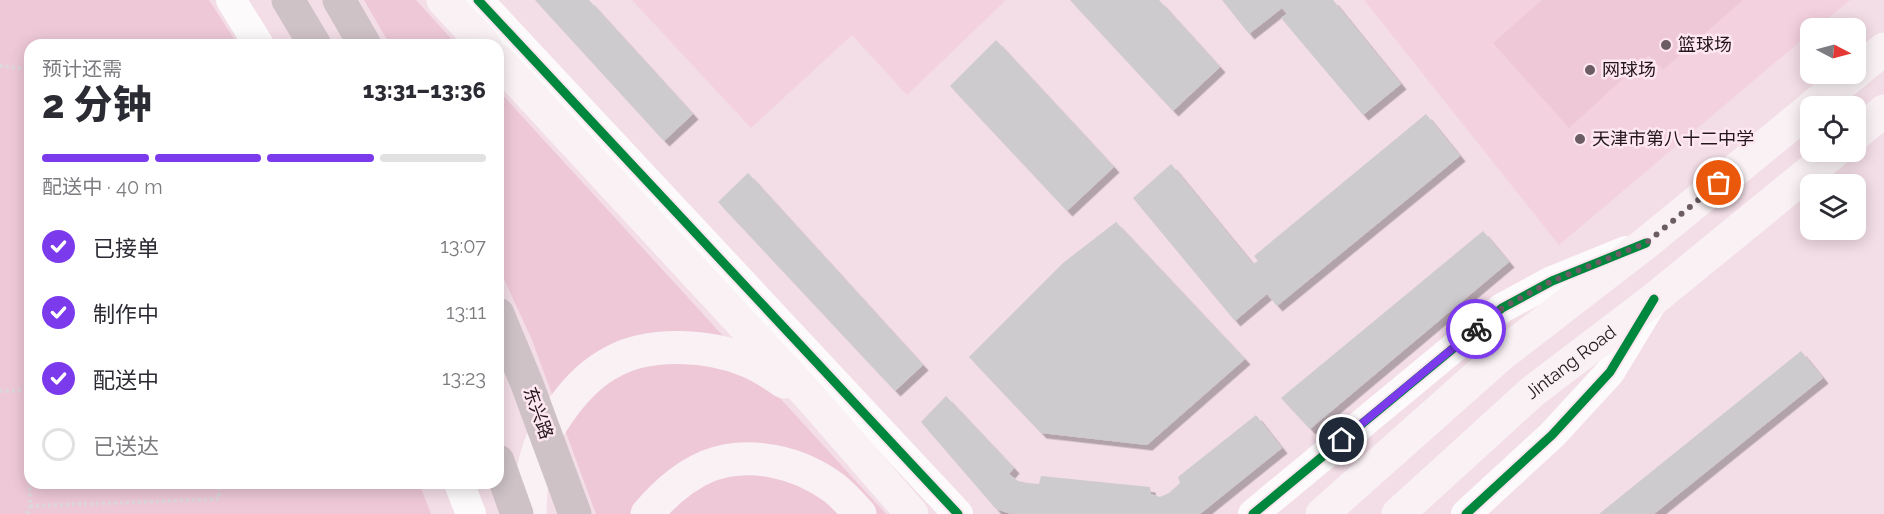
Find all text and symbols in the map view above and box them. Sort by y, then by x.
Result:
north arrow [1800,18,1866,84]
map controls [1800,18,1866,240]
place label: 篮球场 [1678,34,1732,55]
marker: 篮球场 [1659,38,1673,52]
text: 预计还需 [42,57,122,81]
place label: 网球场 [1602,59,1656,80]
marker: 网球场 [1583,63,1597,77]
text: 13:31–13:36 [363,77,486,103]
text: 2 分钟 [42,81,152,127]
button: locate [1800,96,1866,162]
place label: 天津市第八十二中学 [1592,128,1754,149]
marker: 天津市第八十二中学 [1573,132,1587,146]
pin [1693,157,1744,208]
icon: bag [1702,166,1735,199]
button: layers [1800,174,1866,240]
text: 配送中 · 40 m [42,175,163,199]
icon: check [42,230,75,263]
text: 13:07 [440,234,486,258]
text: 已接单 [93,235,159,261]
icon: check [42,296,75,329]
courier [1446,299,1506,359]
text: 13:11 [446,300,486,324]
text: 制作中 [93,301,159,327]
icon: bike [1460,313,1493,346]
street label: Jintang Road [1521,321,1620,403]
icon: check [42,362,75,395]
text: 13:23 [442,366,486,390]
text: 配送中 [93,367,159,393]
street label: 东兴路 [519,384,558,442]
pin [1316,414,1367,465]
icon: home [1325,423,1358,456]
text: 已送达 [93,433,159,459]

